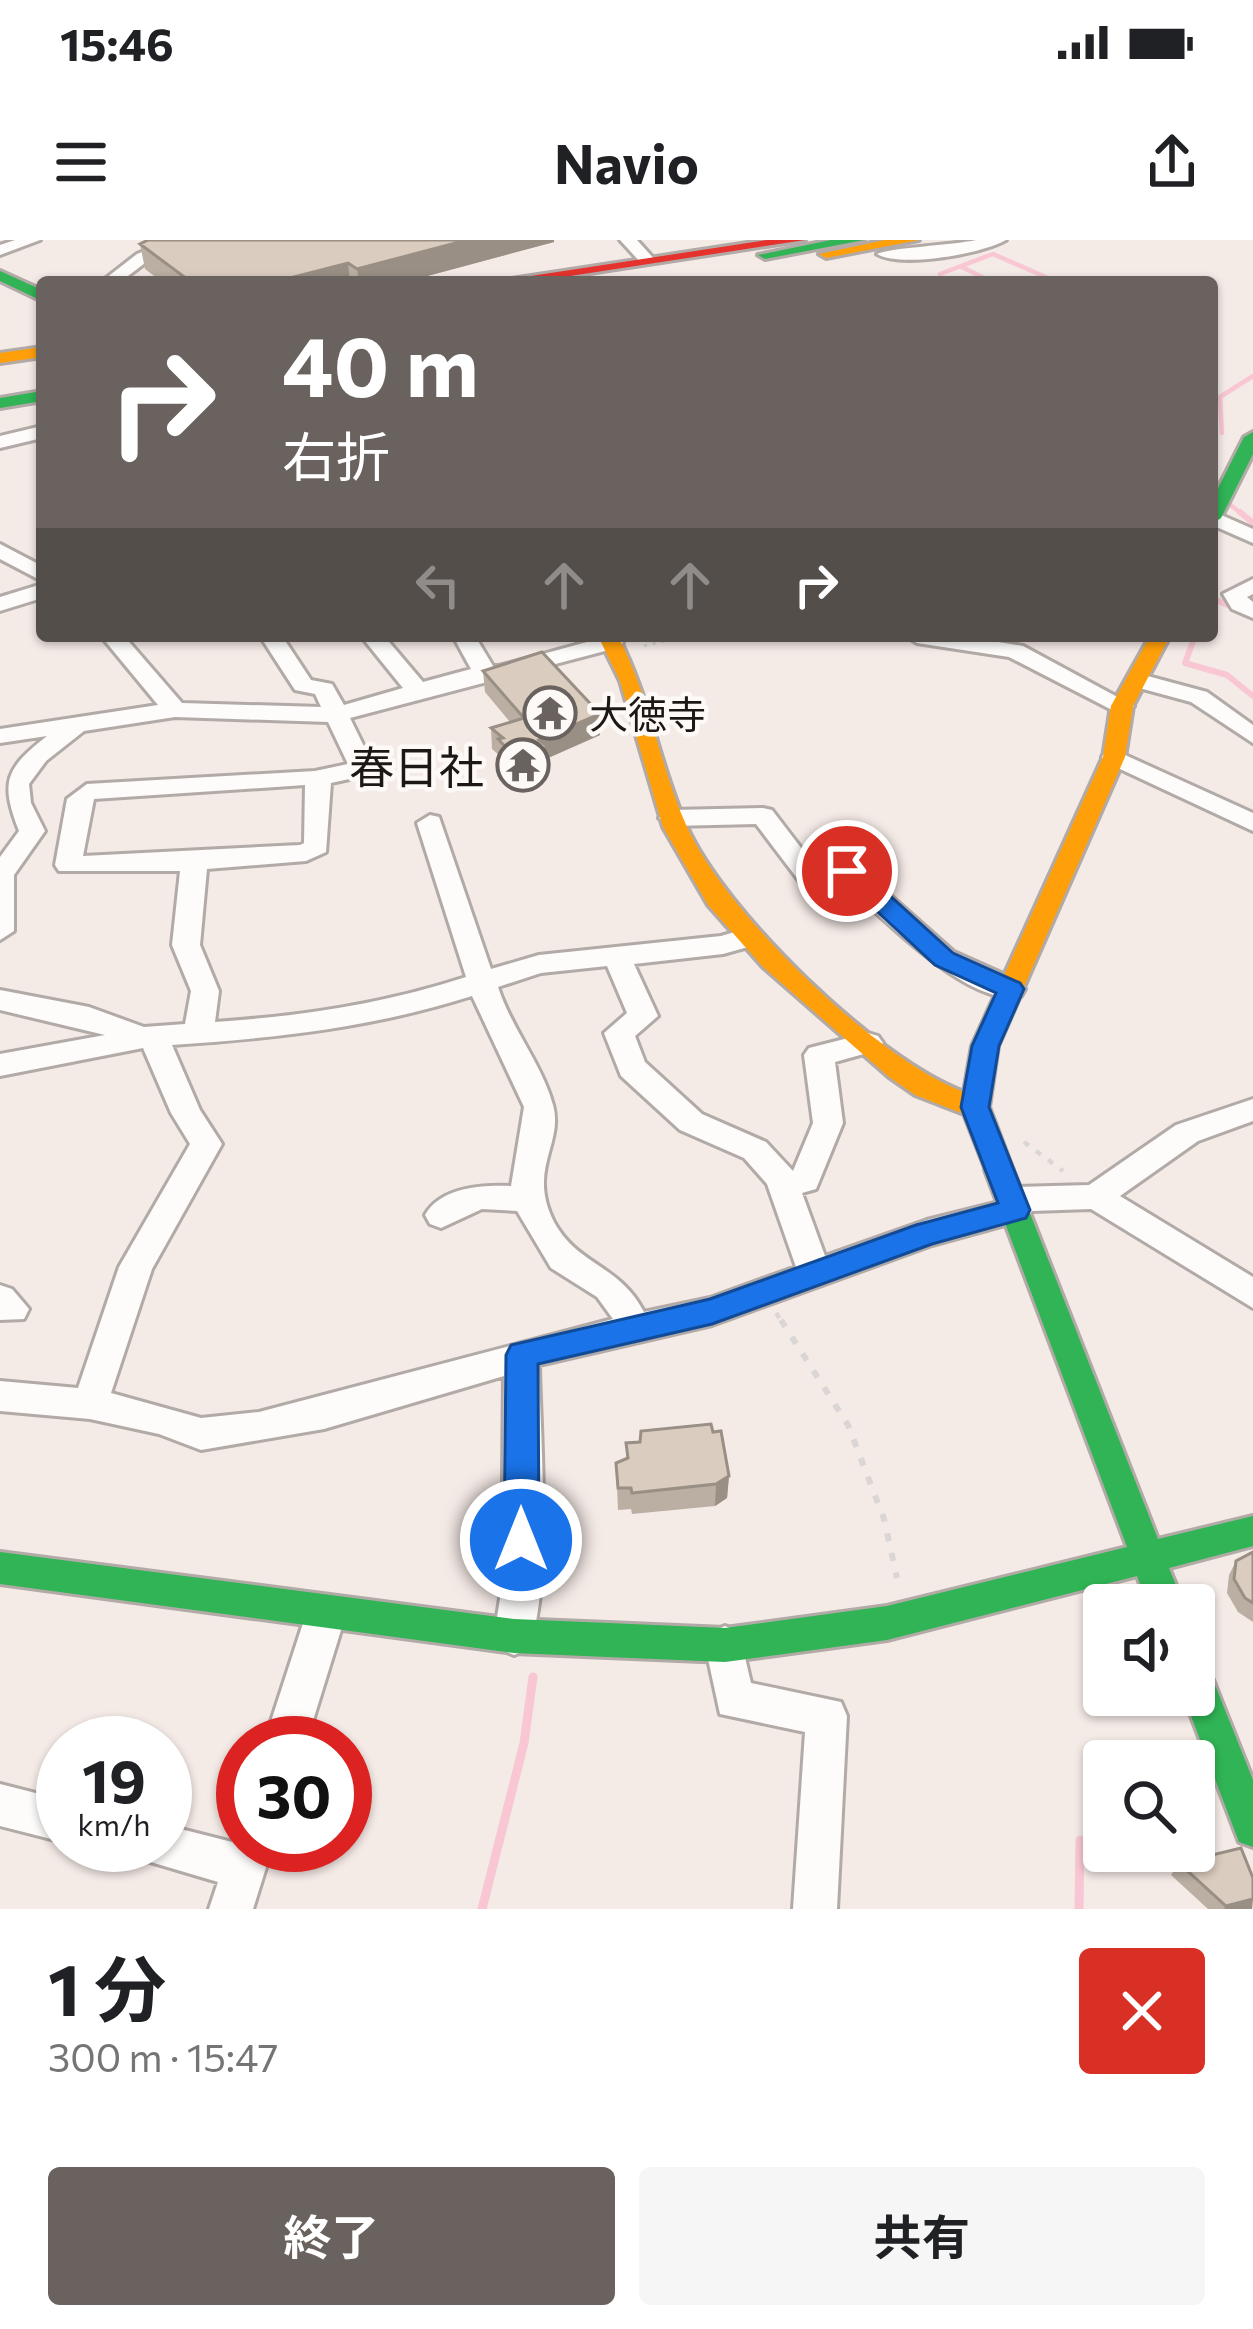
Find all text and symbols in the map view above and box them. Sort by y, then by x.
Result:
text: 15:46 [60,15,174,70]
icon: menu [48,129,114,195]
text: Navio [554,129,699,195]
icon: share [1139,129,1205,195]
text: 40 m [282,312,479,414]
icon: right [84,324,240,480]
text: 右折 [282,422,390,488]
icon: left [405,552,471,618]
icon: ahead [531,552,597,618]
icon: ahead [657,552,723,618]
icon: right [783,552,849,618]
temple icon: 大徳寺 [522,685,578,741]
place label: 大徳寺 [589,689,706,737]
temple icon: 春日社 [495,737,551,793]
place label: 春日社 [349,738,484,793]
pin [796,820,898,922]
icon: arrive [814,838,880,904]
position arrow [458,1477,584,1603]
map controls [1083,1584,1215,1872]
button: sound [1083,1584,1215,1716]
speed limit sign: 30 [216,1716,372,1872]
button: search [1083,1740,1215,1872]
text: 19 [82,1742,146,1815]
text: km/h [78,1805,150,1842]
text: 1 分 [48,1943,166,2031]
button: close [1079,1948,1205,2074]
text: 300 m · 15:47 [48,2032,278,2080]
button: 終了 [48,2167,615,2305]
button: 共有 [639,2167,1205,2305]

